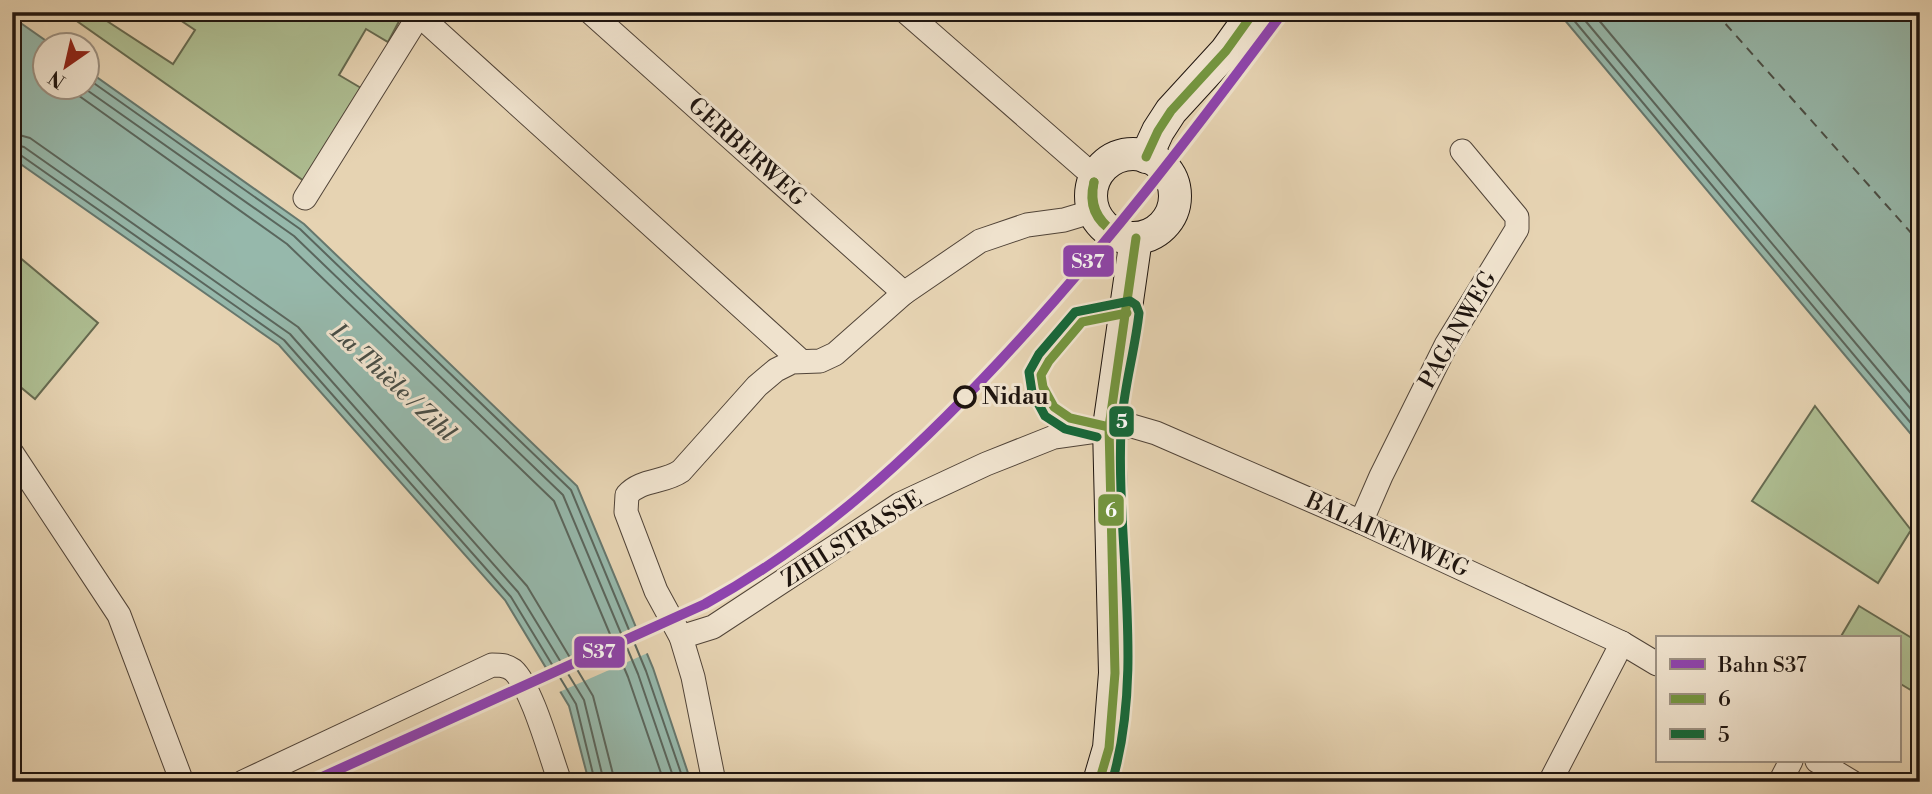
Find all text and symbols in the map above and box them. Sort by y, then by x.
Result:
north arrow [32,32,102,102]
text: N [44,65,70,93]
street label: GERBERWEG [682,91,812,213]
line badge: S37 [1062,244,1115,278]
text: S37 [1071,250,1105,274]
street label: PAGANWEG [1413,266,1503,394]
water label: La Thièle / Zihl [324,317,462,449]
place label: Nidau [982,383,1049,411]
marker: Nidau [954,386,976,408]
line badge: 5 [1108,405,1135,438]
text: 5 [1116,410,1128,434]
street label: ZIHLSTRASSE [777,485,927,593]
street label: BALAINENWEG [1300,486,1473,584]
line badge: 6 [1097,493,1125,527]
text: 6 [1105,499,1117,523]
line badge: S37 [573,635,626,669]
legend [1656,636,1900,762]
text: S37 [582,640,616,664]
text: Bahn S37 [1717,653,1807,679]
text: 6 [1718,687,1731,713]
text: 5 [1718,723,1730,749]

